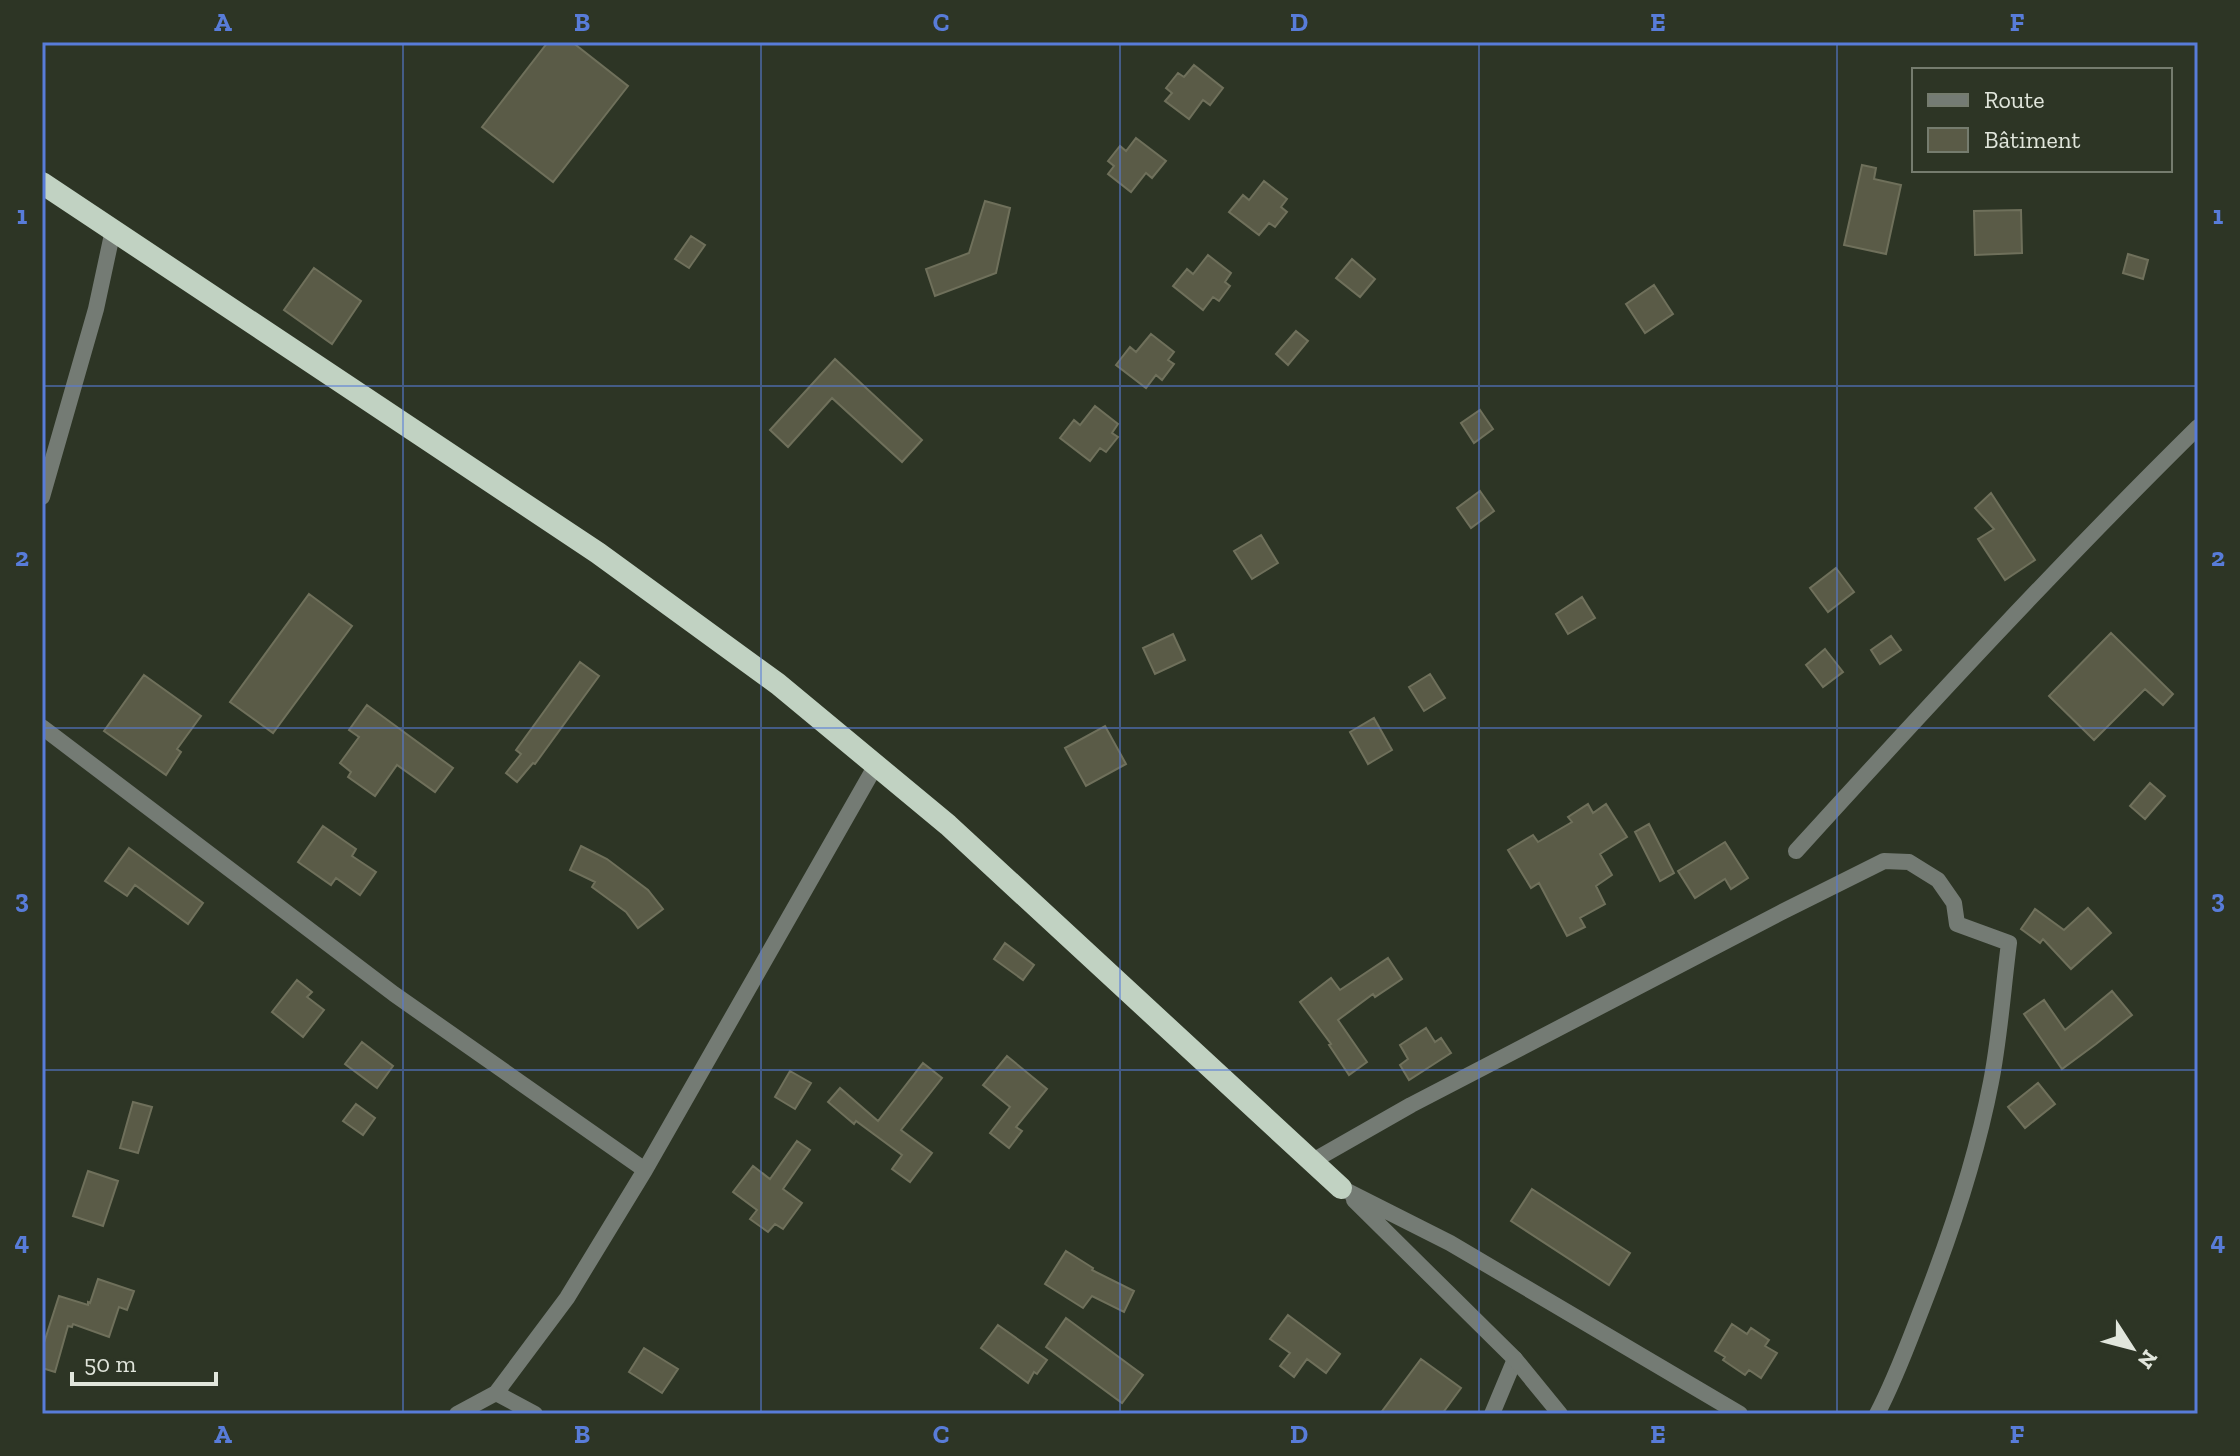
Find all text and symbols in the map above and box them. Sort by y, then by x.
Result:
text: A [214,6,232,38]
text: B [574,6,590,38]
text: C [933,6,949,38]
text: D [1290,6,1308,38]
text: E [1650,6,1666,38]
text: F [2010,6,2025,38]
legend [1912,68,2172,172]
text: Route [1984,85,2044,114]
text: Bâtiment [1984,125,2080,154]
text: 1 [17,199,28,231]
text: 1 [2213,199,2224,231]
text: 2 [15,541,29,573]
text: 2 [2211,541,2225,573]
text: 3 [15,883,29,915]
text: 3 [2211,883,2225,915]
text: 4 [15,1225,30,1257]
text: 4 [2211,1225,2226,1257]
north arrow [2092,1308,2172,1388]
scale bar [72,1336,216,1386]
text: N [2132,1345,2164,1374]
text: 50 m [84,1349,137,1378]
text: A [214,1418,232,1450]
text: B [574,1418,590,1450]
text: C [933,1418,949,1450]
text: D [1290,1418,1308,1450]
text: E [1650,1418,1666,1450]
text: F [2010,1418,2025,1450]

